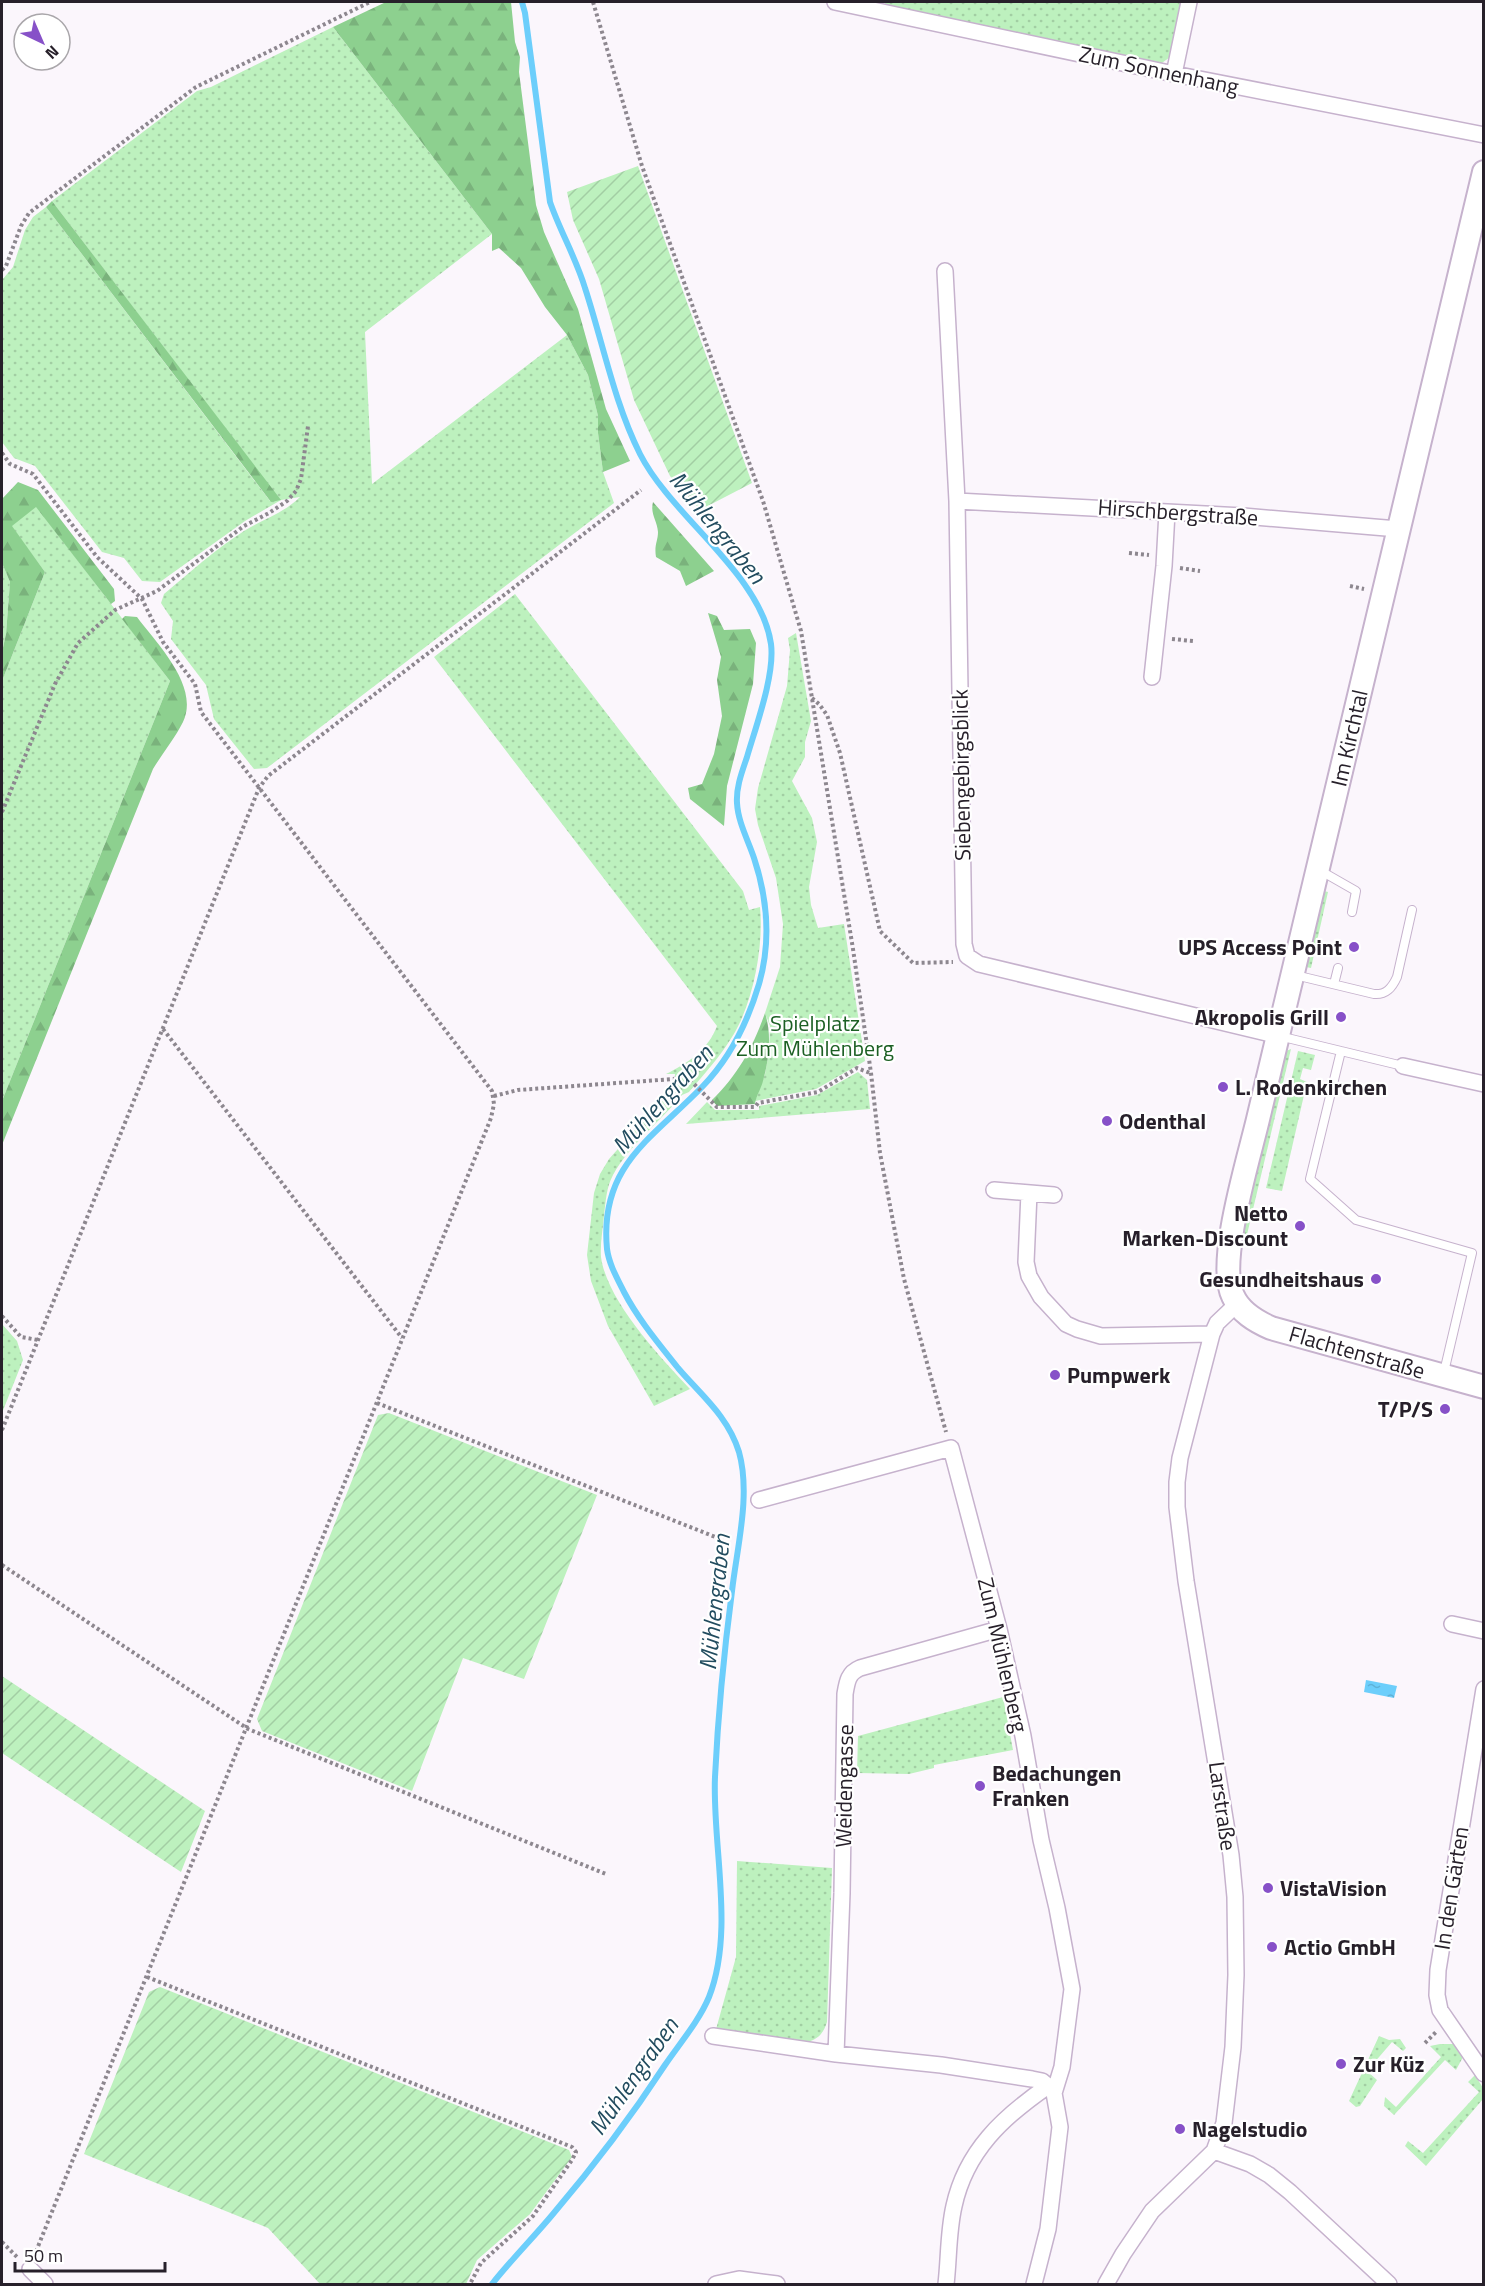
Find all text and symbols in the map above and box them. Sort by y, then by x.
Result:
north arrow [12,12,72,72]
street label: Zum Sonnenhang [1076,36,1242,104]
text: N [40,40,65,65]
water label: Mühlengraben [661,463,776,592]
street label: Hirschbergstraße [1097,489,1259,535]
street label: Im Kirchtal [1321,686,1377,790]
street label: Siebengebirgsblick [942,688,979,861]
place label: UPS Access Point [1178,930,1342,964]
marker: UPS Access Point [1347,940,1361,954]
place label: Akropolis Grill [1195,1000,1329,1034]
park label: Spielplatz Zum Mühlenberg [736,1006,894,1065]
marker: Akropolis Grill [1334,1010,1348,1024]
water label: Mühlengraben [603,1036,722,1162]
place label: L. Rodenkirchen [1235,1070,1387,1104]
marker: L. Rodenkirchen [1216,1080,1230,1094]
place label: Odenthal [1119,1104,1206,1138]
marker: Odenthal [1100,1114,1114,1128]
place label: Netto Marken-Discount [1122,1196,1288,1255]
marker: Netto Marken-Discount [1293,1219,1307,1233]
place label: Gesundheitshaus [1199,1262,1364,1296]
marker: Gesundheitshaus [1369,1272,1383,1286]
street label: Flachtenstraße [1285,1316,1429,1388]
place label: Pumpwerk [1067,1358,1171,1392]
marker: Pumpwerk [1048,1368,1062,1382]
place label: T/P/S [1378,1392,1433,1426]
marker: T/P/S [1438,1402,1452,1416]
water label: Mühlengraben [689,1531,739,1672]
street label: Zum Mühlenberg [969,1574,1037,1736]
street label: Weidengasse [826,1724,862,1848]
place label: Bedachungen Franken [992,1756,1121,1815]
street label: Larstraße [1200,1759,1246,1853]
marker: Bedachungen Franken [973,1779,987,1793]
street label: In den Gärten [1424,1824,1478,1952]
place label: VistaVision [1280,1871,1387,1905]
marker: VistaVision [1261,1881,1275,1895]
place label: Actio GmbH [1284,1930,1396,1964]
marker: Actio GmbH [1265,1940,1279,1954]
water label: Mühlengraben [579,2009,687,2142]
place label: Zur Küz [1353,2047,1425,2081]
marker: Zur Küz [1334,2057,1348,2071]
place label: Nagelstudio [1192,2112,1307,2146]
marker: Nagelstudio [1173,2122,1187,2136]
scale bar [15,2235,165,2273]
text: 50 m [24,2242,63,2269]

